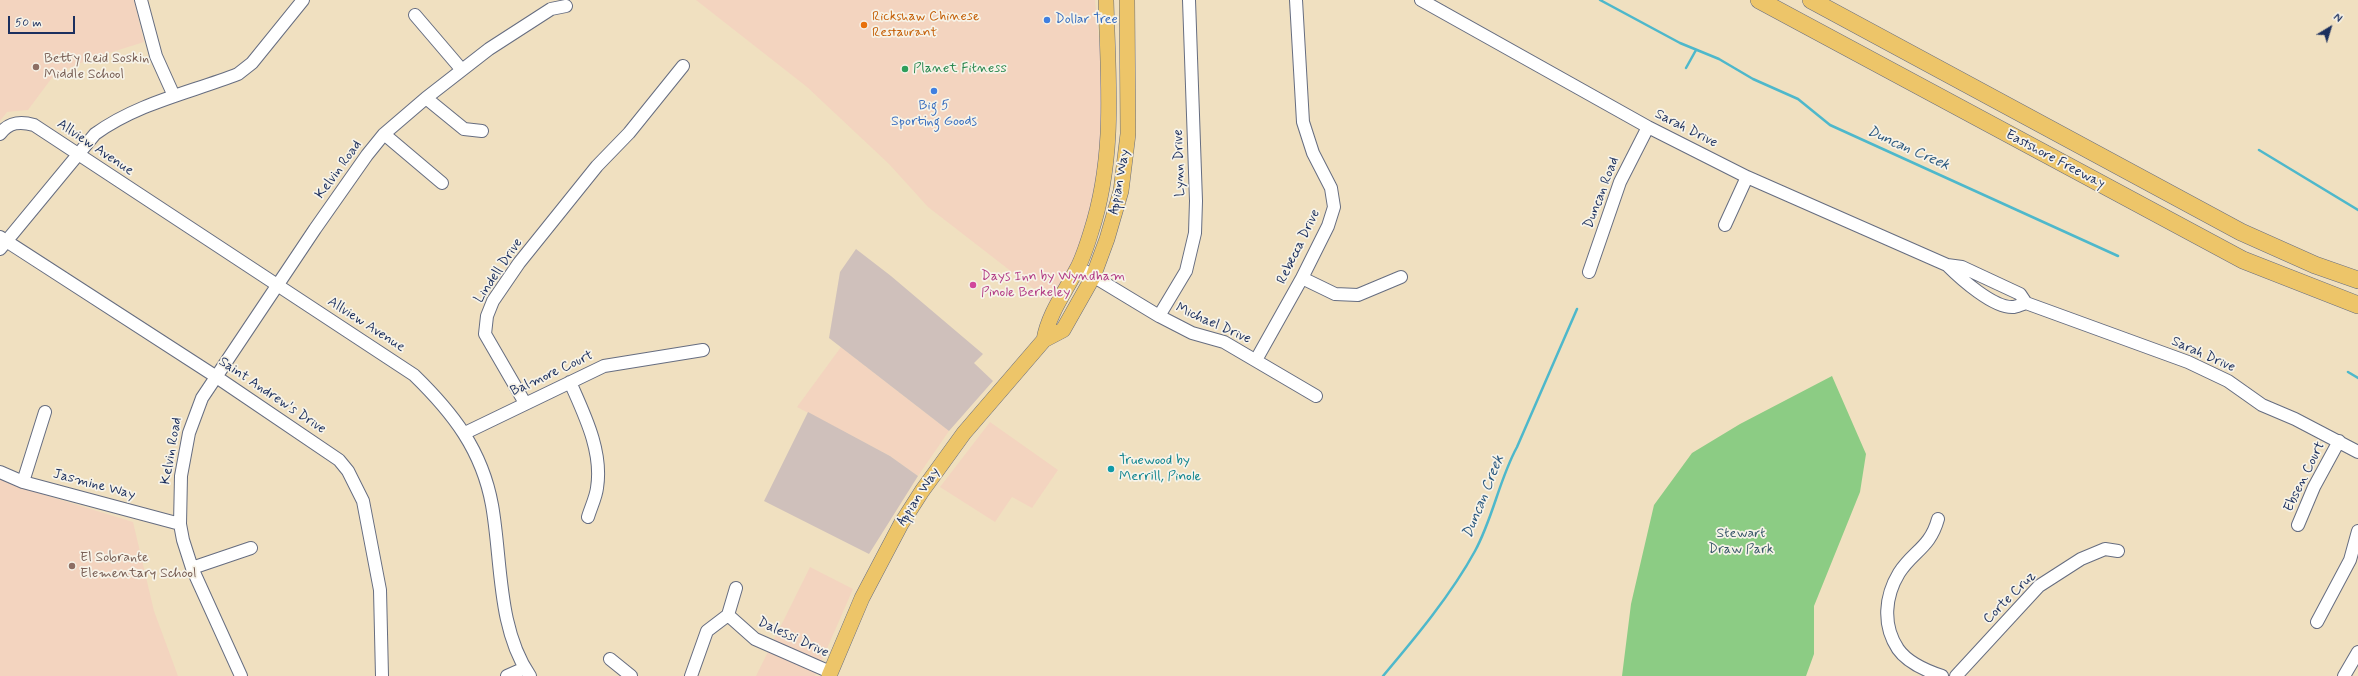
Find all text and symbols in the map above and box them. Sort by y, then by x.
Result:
scale bar [10,8,77,34]
north arrow [2310,8,2350,48]
place label: Rickshaw Chinese Restaurant [872,9,980,42]
text: N [2330,11,2345,26]
place label: Dollar Tree [1055,12,1118,28]
text: 50 m [15,15,42,31]
marker: Dollar Tree [1042,15,1052,25]
marker: Rickshaw Chinese Restaurant [859,20,869,30]
place label: Betty Reid Soskin Middle School [44,51,149,84]
place label: Planet Fitness [913,61,1007,77]
marker: Betty Reid Soskin Middle School [31,62,41,72]
marker: Planet Fitness [900,64,910,74]
marker: Big 5 Sporting Goods [929,86,939,96]
place label: Big 5 Sporting Goods [891,98,977,130]
street label: Sarah Drive [1652,106,1720,152]
street label: Allview Avenue [53,116,137,180]
water label: Duncan Creek [1864,123,1952,175]
street label: Eastshore Freeway [2002,127,2108,193]
street label: Lynn Drive [1170,129,1190,197]
street label: Kelvin Road [312,137,366,203]
street label: Appian Way [1106,148,1134,216]
street label: Duncan Road [1581,155,1623,231]
street label: Rebecca Drive [1274,207,1324,287]
street label: Lindell Drive [471,235,527,307]
place label: Days Inn by Wyndham Pinole Berkeley [981,269,1125,302]
marker: Days Inn by Wyndham Pinole Berkeley [968,280,978,290]
street label: Allview Avenue [324,294,408,356]
street label: Michael Drive [1173,300,1253,348]
street label: Sarah Drive [2168,333,2238,377]
street label: Balmore Court [508,348,596,400]
street label: Saint Andrew's Drive [215,354,329,438]
street label: Kelvin Road [158,416,186,486]
street label: Ebsen Court [2281,439,2329,515]
place label: Truewood by Merrill, Pinole [1119,453,1201,486]
water label: Duncan Creek [1459,453,1509,541]
marker: Truewood by Merrill, Pinole [1106,464,1116,474]
street label: Appian Way [894,465,944,529]
street label: Jasmine Way [51,466,137,504]
park label: Stewart Draw Park [1708,526,1774,558]
place label: El Sobrante Elementary School [80,550,196,582]
marker: El Sobrante Elementary School [67,561,77,571]
street label: Corte Cruz [1980,568,2040,628]
street label: Dalessi Drive [755,614,831,662]

